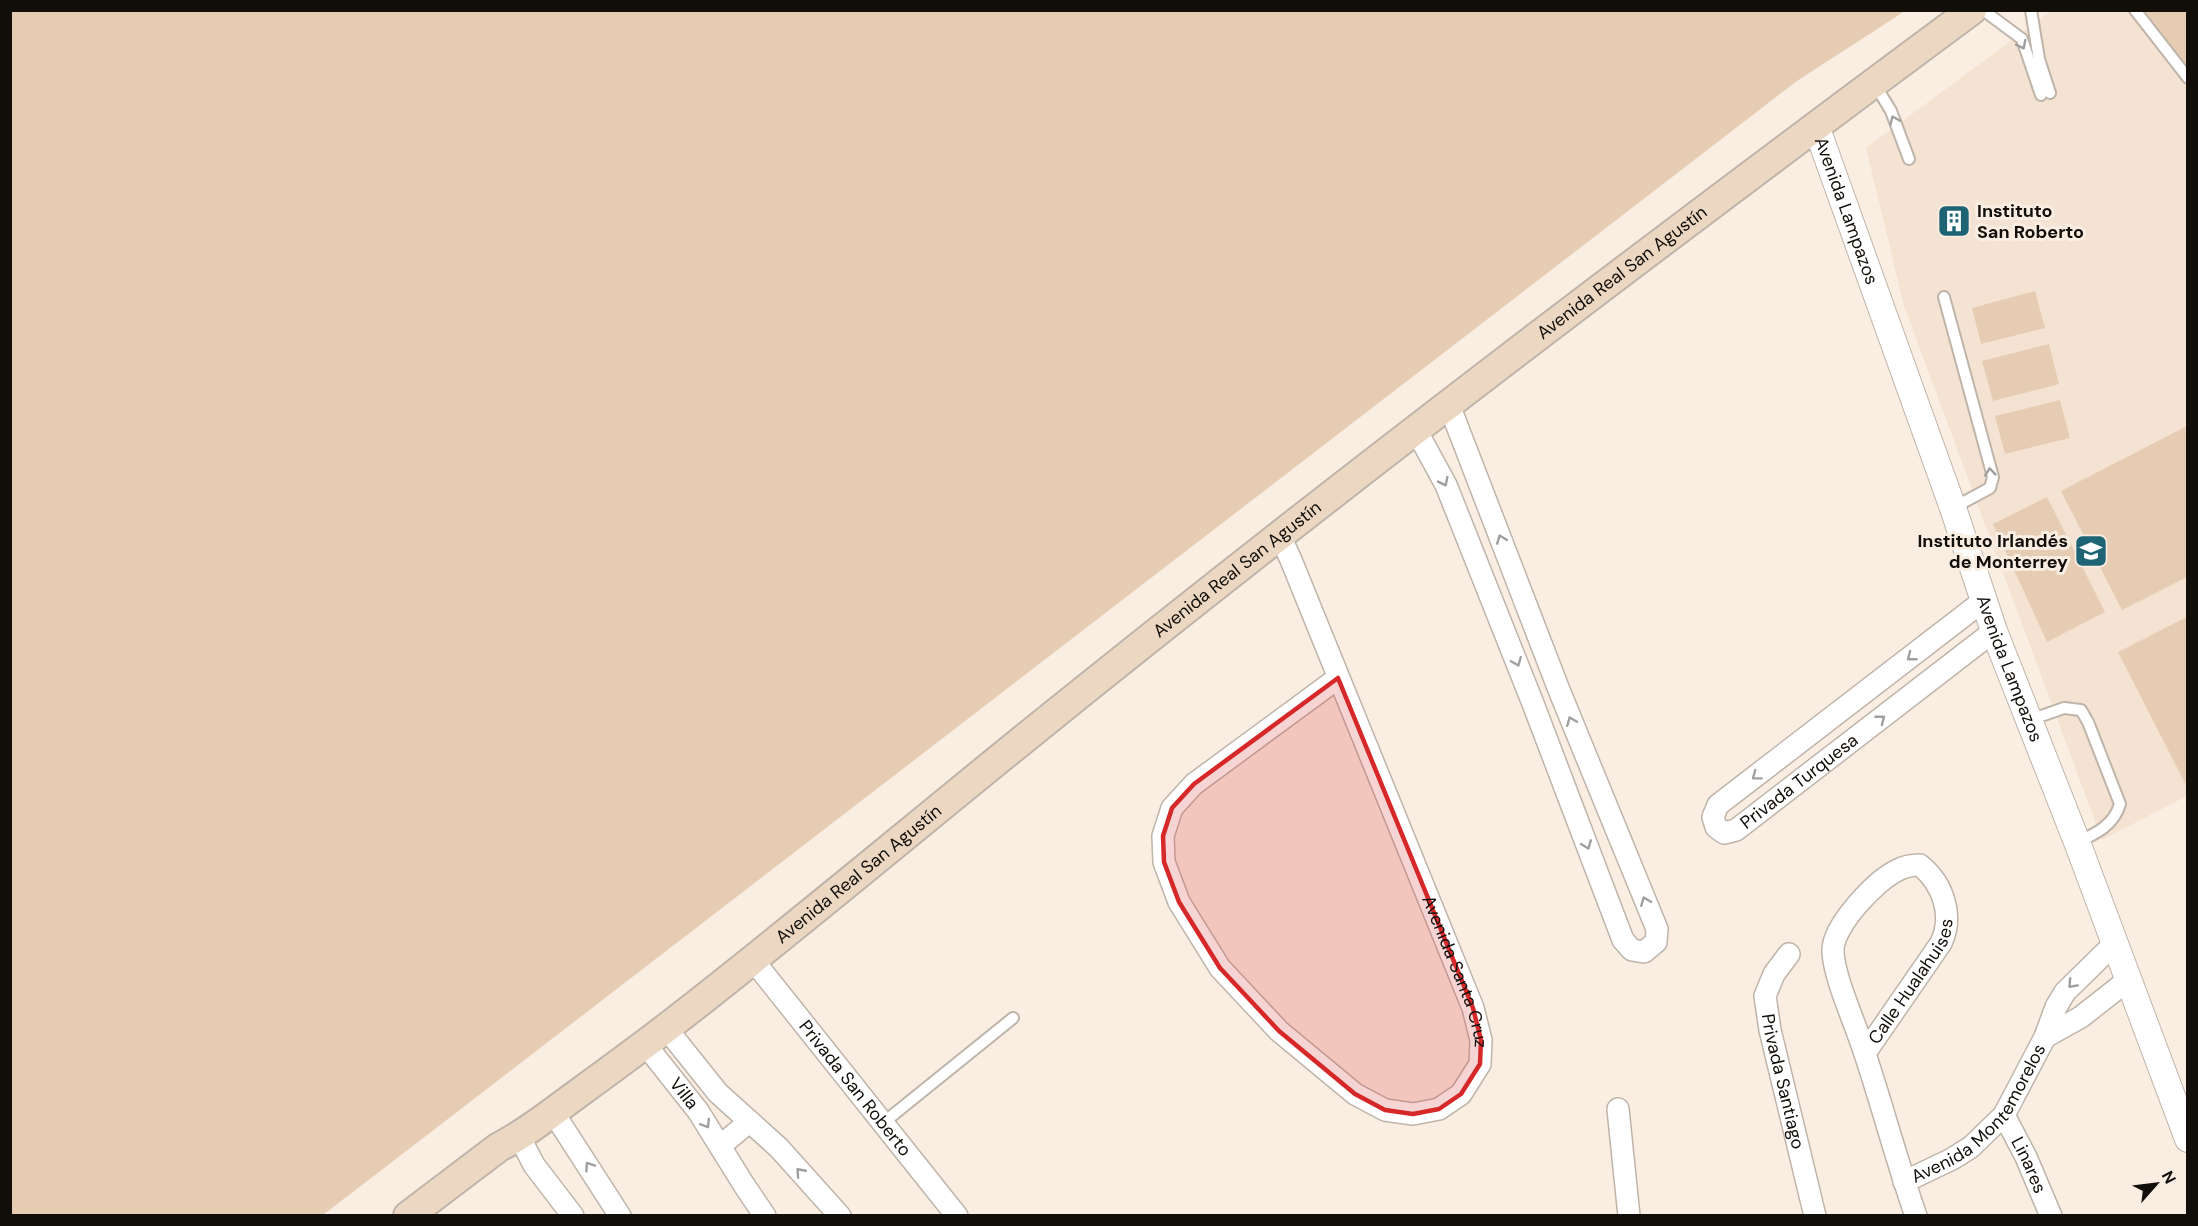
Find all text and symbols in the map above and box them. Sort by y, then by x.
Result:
one-way arrow [2015,39,2027,50]
one-way arrow [1890,115,1902,126]
street label: Avenida Lampazos [1809,134,1884,288]
place label: Instituto San Roberto [1977,199,2084,244]
street label: Avenida Real San Agustín [1532,200,1712,345]
building icon: Instituto San Roberto [1936,203,1972,239]
one-way arrow [1984,467,1997,477]
one-way arrow [1437,475,1448,486]
street label: Avenida Real San Agustín [1148,496,1326,643]
place label: Instituto Irlandés de Monterrey [1917,529,2068,574]
school or university icon: Instituto Irlandés de Monterrey [2073,533,2109,569]
one-way arrow [1496,534,1508,545]
street label: Avenida Lampazos [1971,592,2048,745]
one-way arrow [1906,650,1917,661]
one-way arrow [1510,656,1522,667]
one-way arrow [1874,715,1885,726]
one-way arrow [1566,716,1578,727]
street label: Privada Turquesa [1735,728,1863,834]
one-way arrow [1752,769,1763,780]
street label: Avenida Real San Agustín [770,799,946,949]
one-way arrow [1579,839,1592,849]
street label: Avenida Santa Cruz [1416,892,1493,1048]
one-way arrow [1640,896,1652,907]
street label: Calle Hualahuises [1863,918,1959,1049]
one-way arrow [2068,977,2079,988]
street label: Privada Santiago [1756,1012,1810,1151]
street label: Privada San Roberto [793,1015,917,1161]
street label: Avenida Montemorelos [1907,1040,2051,1189]
street label: Villa [664,1073,704,1114]
one-way arrow [699,1117,710,1128]
street label: Linares [2006,1133,2052,1197]
north arrow [2126,1154,2186,1214]
one-way arrow [584,1162,596,1172]
text: N [2157,1167,2181,1187]
one-way arrow [796,1168,807,1179]

